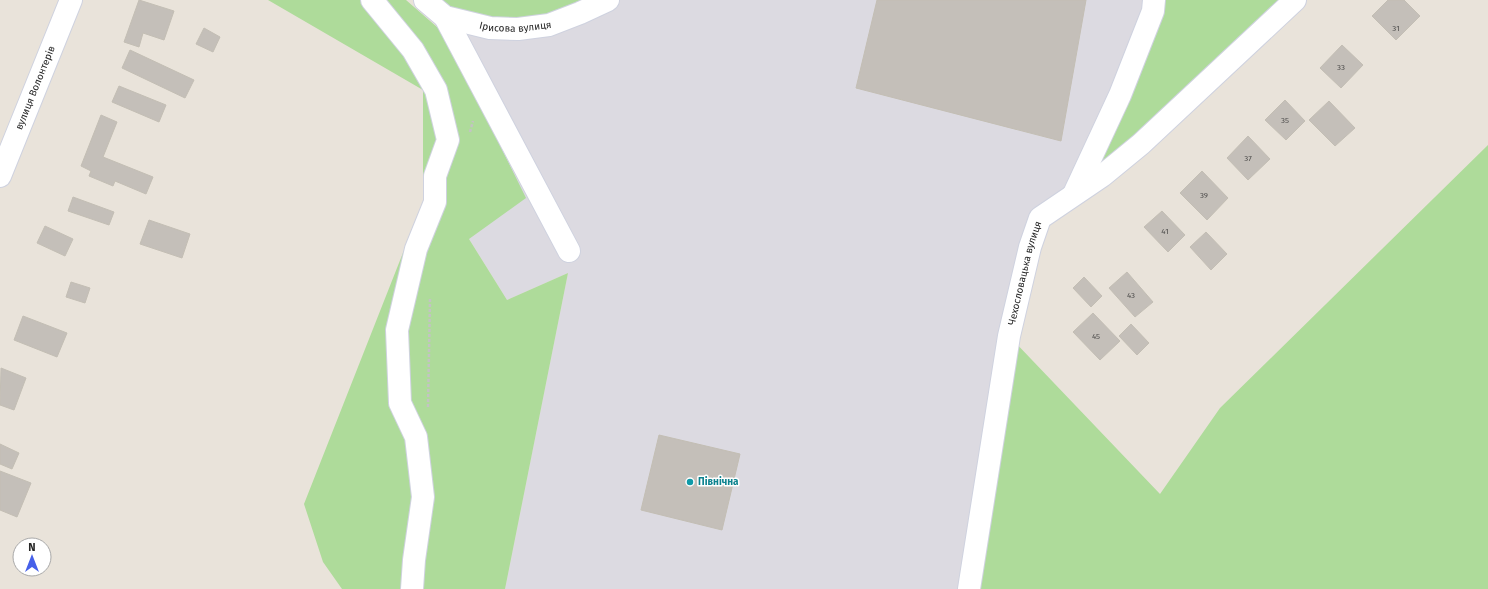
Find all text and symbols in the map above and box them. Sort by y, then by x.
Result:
street label: Ірисова вулиця [478,19,552,35]
house number: 31 [1392,24,1400,33]
street label: вулиця Волонтерів [13,44,58,132]
house number: 33 [1337,63,1345,72]
house number: 35 [1281,116,1289,125]
house number: 37 [1244,154,1252,163]
house number: 39 [1200,191,1208,200]
street label: Чехословацька вулиця [1006,220,1044,326]
house number: 41 [1161,227,1169,236]
house number: 43 [1127,291,1135,300]
house number: 45 [1092,332,1100,341]
place label: Північна [698,476,739,488]
marker: Північна [685,477,695,487]
north arrow [12,537,52,577]
text: N [28,541,36,554]

